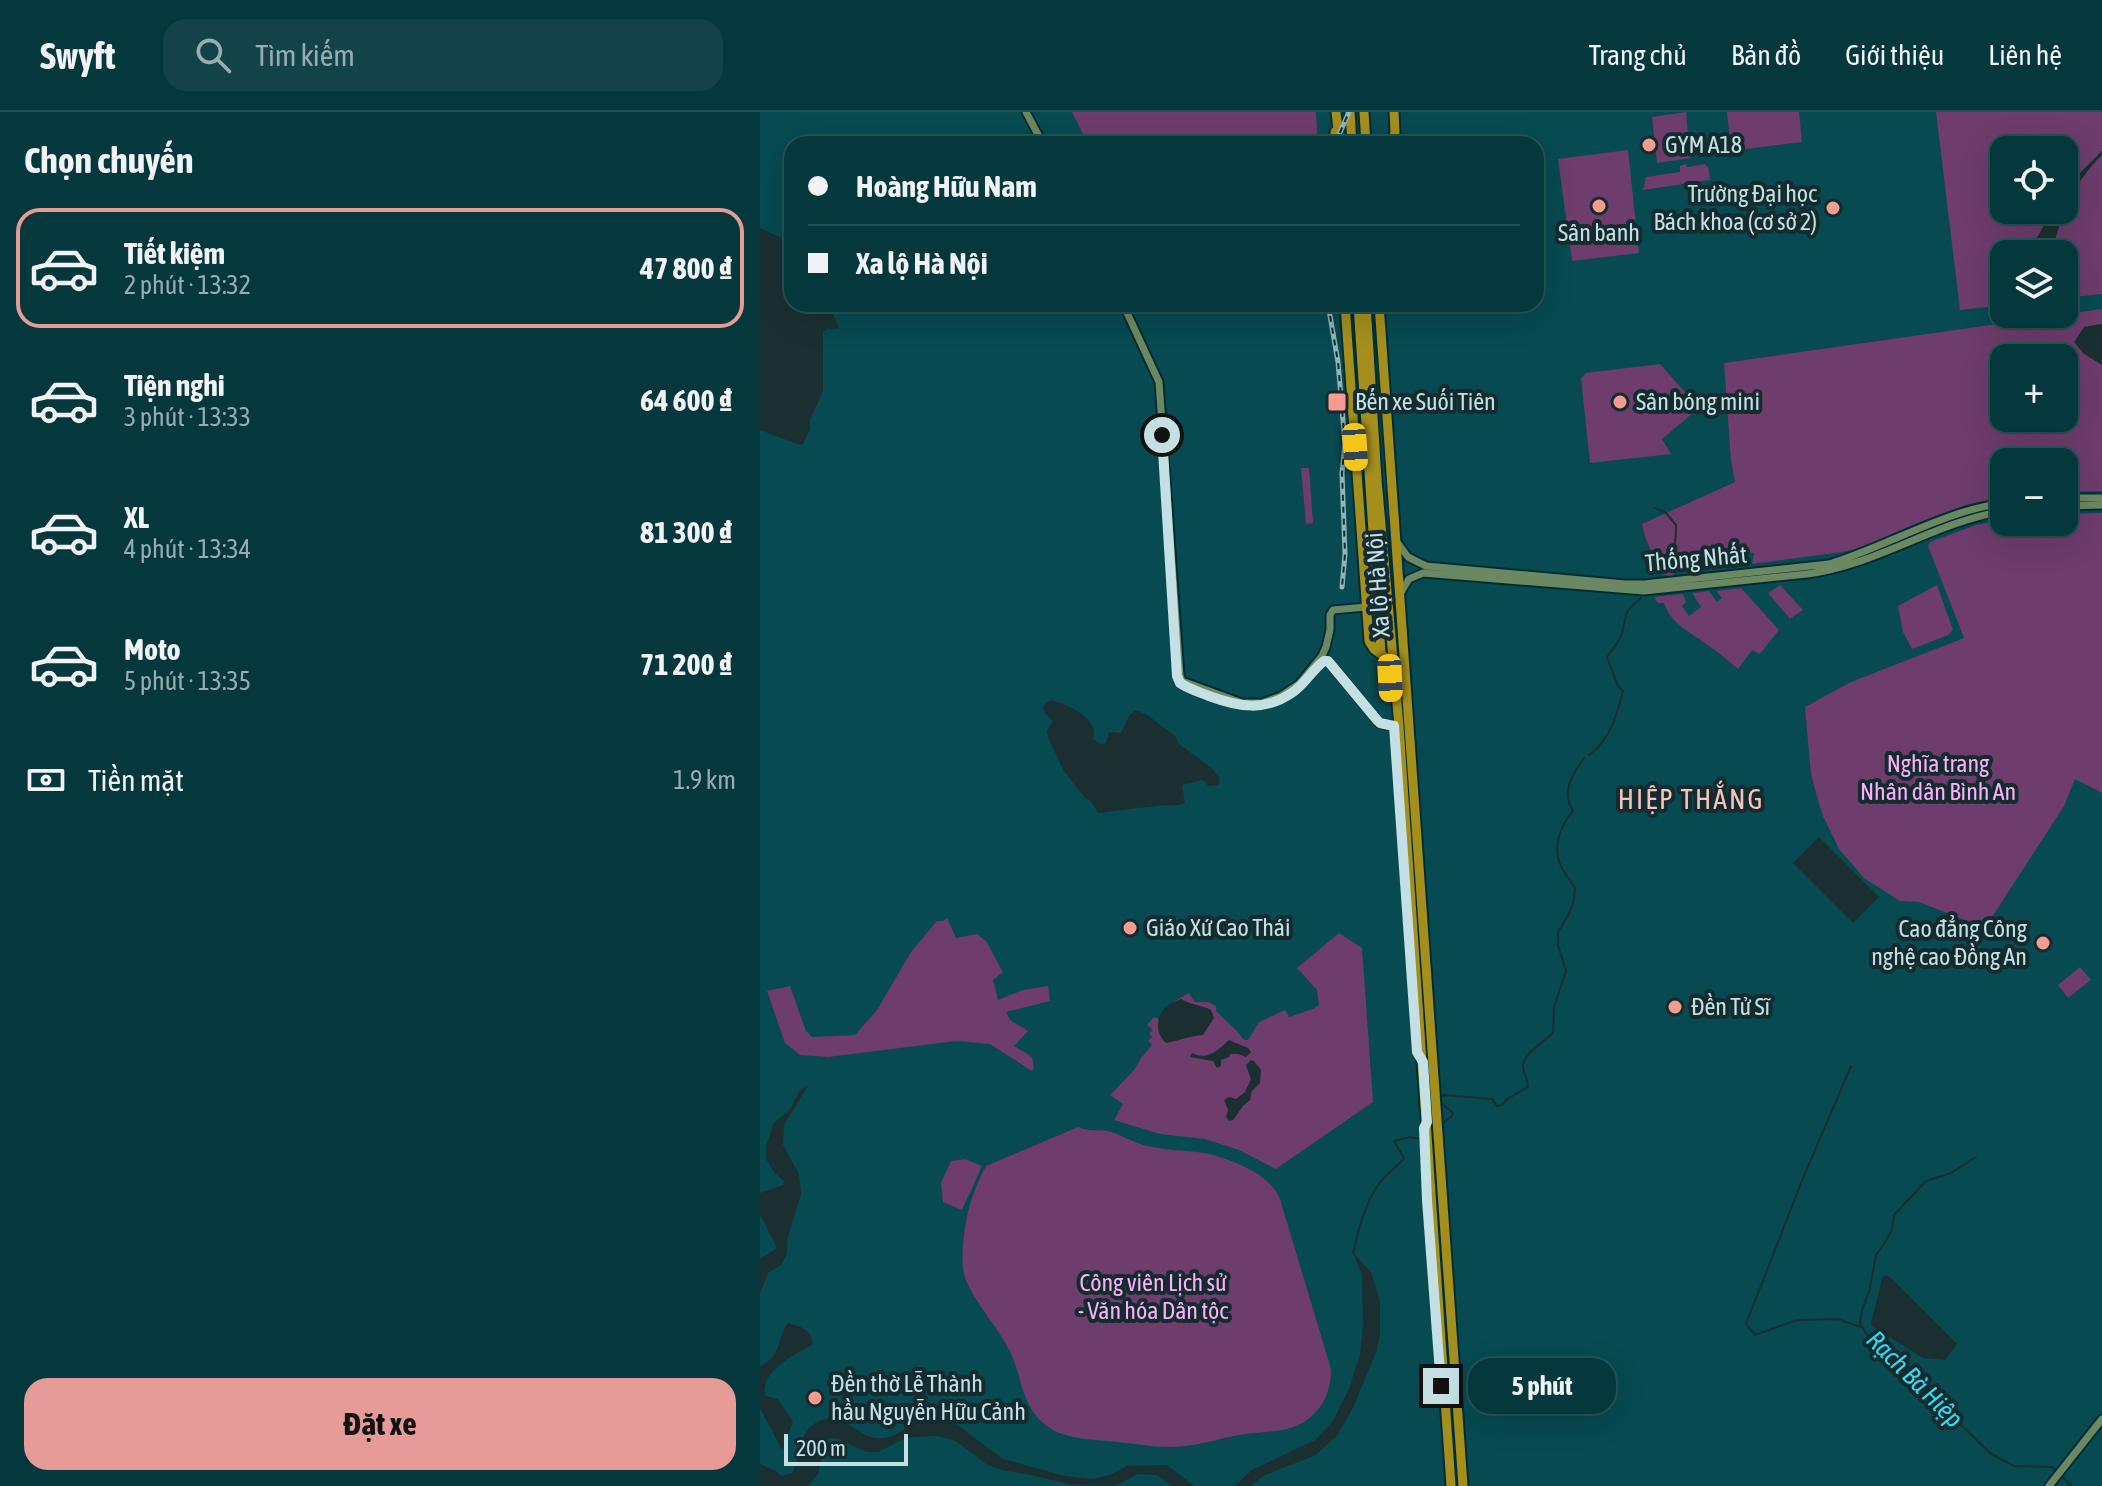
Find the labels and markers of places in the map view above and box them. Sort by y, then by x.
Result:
place label: GYM A18 [1665,131,1742,158]
marker: GYM A18 [1640,136,1658,154]
place label: Trường Đại học Bách khoa (cơ sở 2) [1653,180,1817,235]
marker: Sân banh [1590,197,1608,215]
marker: Trường Đại học Bách khoa (cơ sở 2) [1824,199,1842,217]
place label: Sân banh [1558,219,1640,246]
place label: Bến xe Suối Tiên [1355,388,1496,415]
place label: Sân bóng mini [1636,388,1760,415]
marker: Bến xe Suối Tiên [1326,391,1348,413]
marker: Sân bóng mini [1611,393,1629,411]
place label: Giáo Xứ Cao Thái [1146,914,1291,941]
place label: Cao đẳng Công nghệ cao Đồng An [1871,914,2028,970]
marker: Giáo Xứ Cao Thái [1121,919,1139,937]
marker: Cao đẳng Công nghệ cao Đồng An [2034,934,2052,952]
place label: Đền Tử Sĩ [1691,993,1772,1020]
marker: Đền Tử Sĩ [1666,998,1684,1016]
place label: Đền thờ Lễ Thành hầu Nguyễn Hữu Cảnh [831,1370,1026,1425]
marker: Đền thờ Lễ Thành hầu Nguyễn Hữu Cảnh [806,1389,824,1407]

